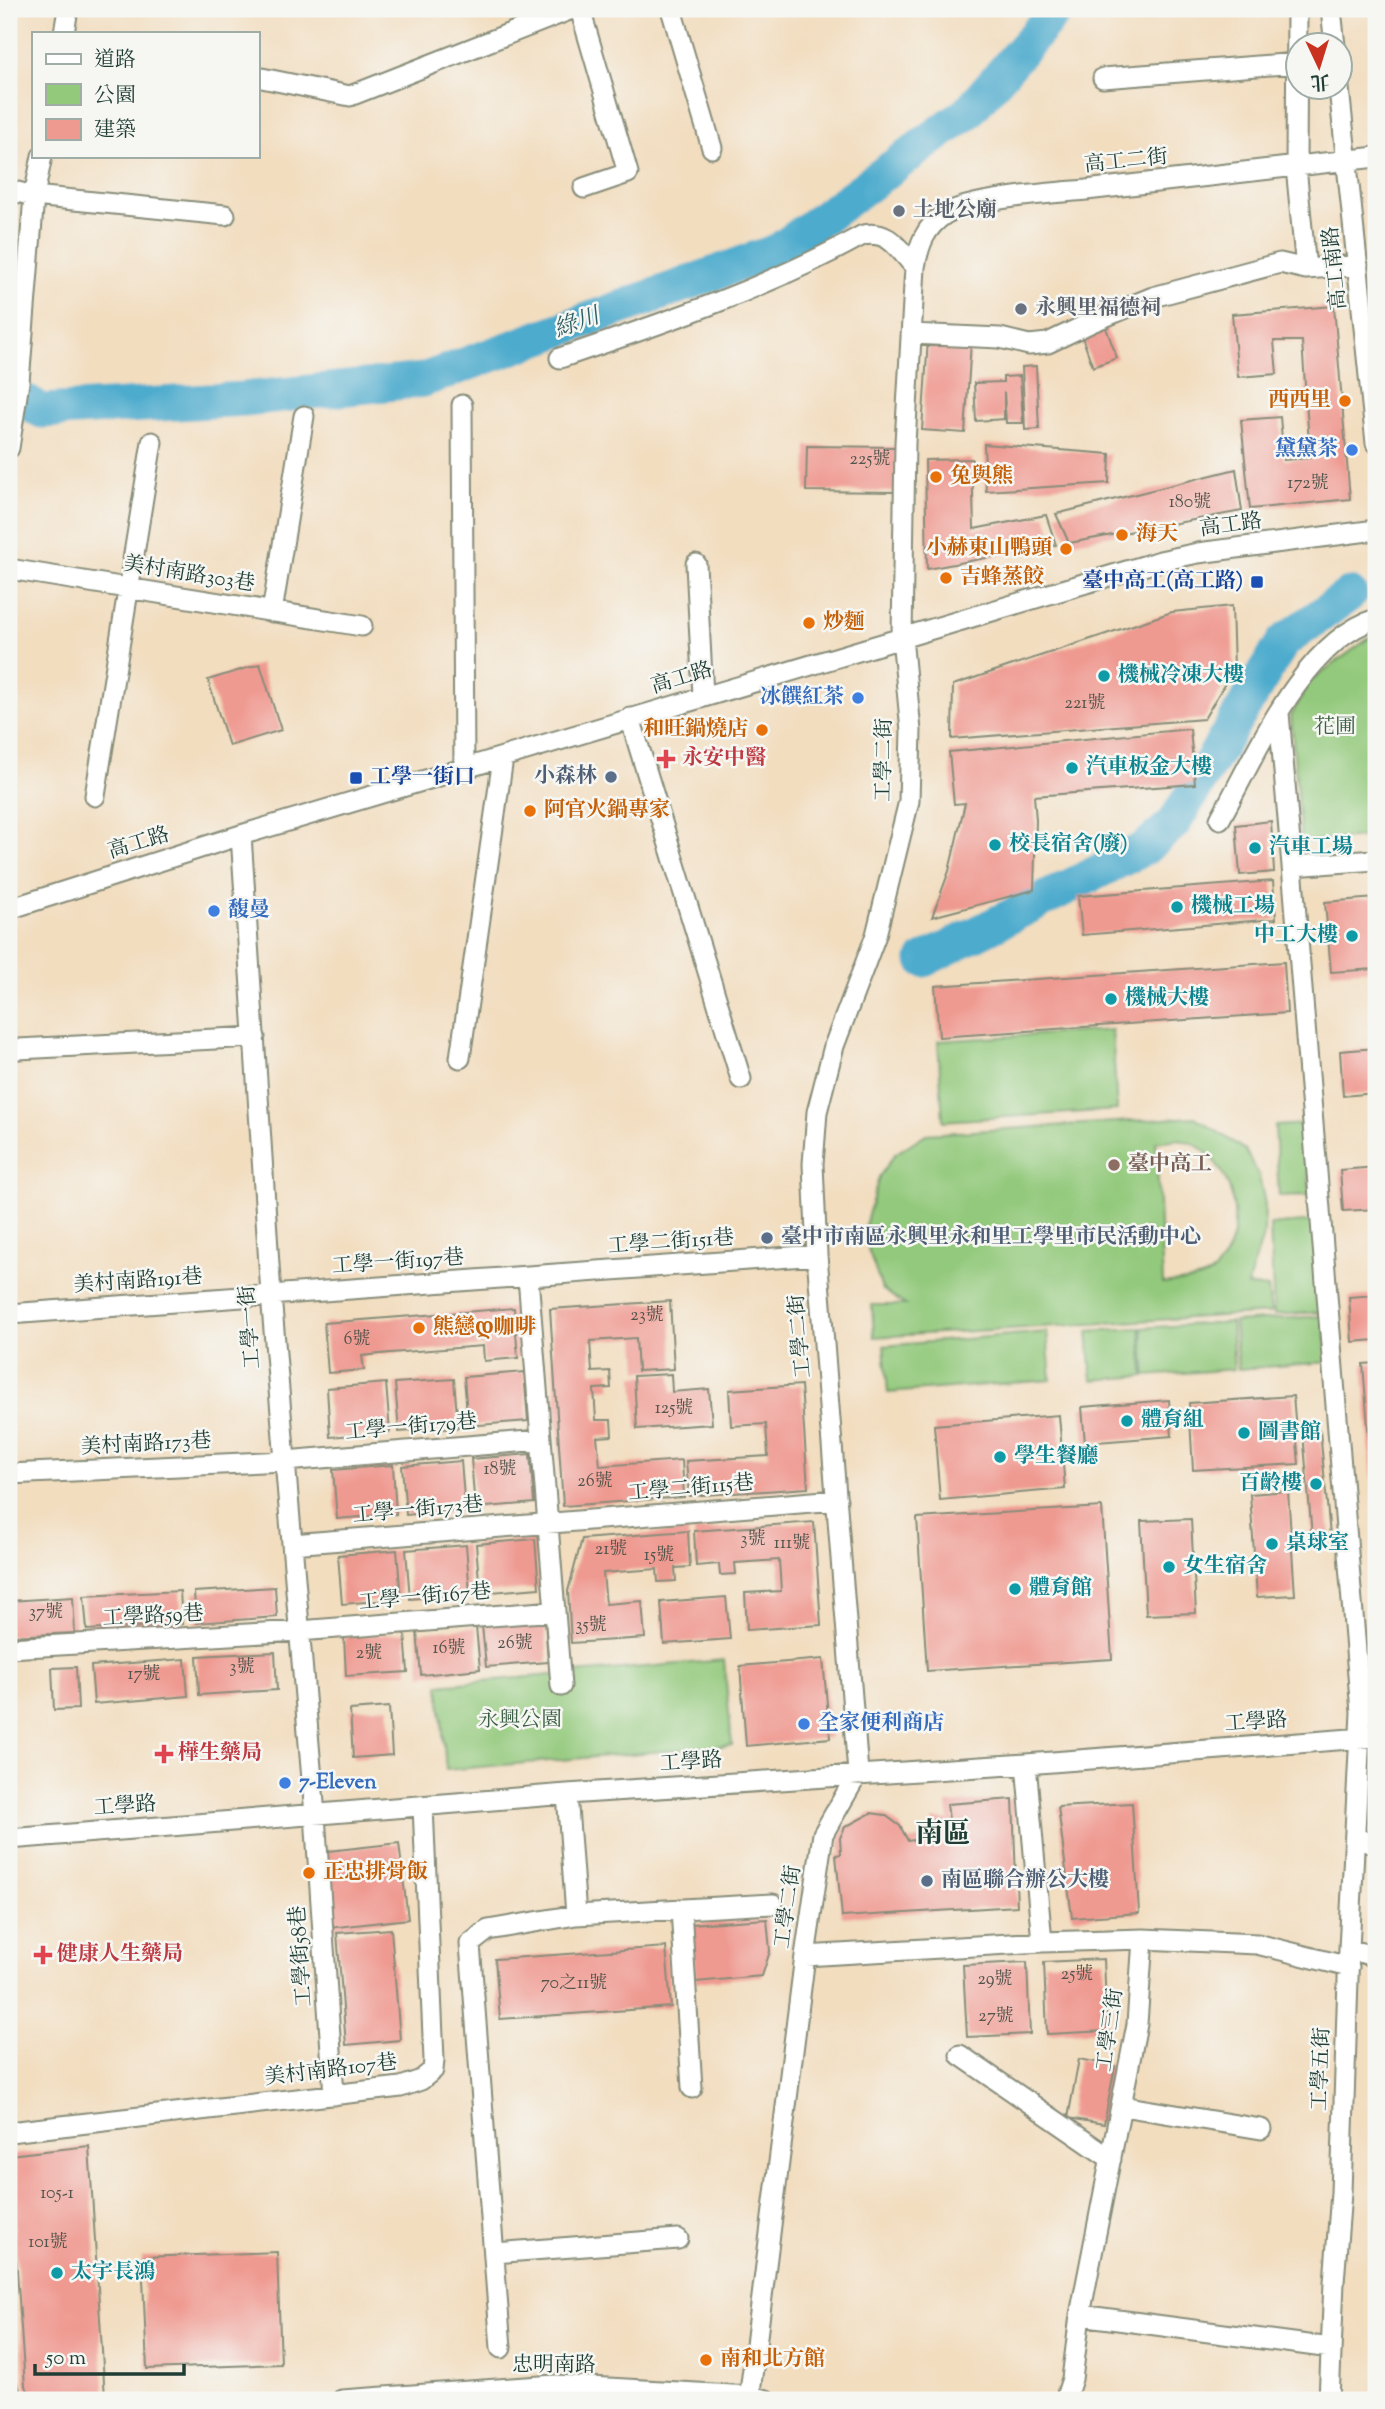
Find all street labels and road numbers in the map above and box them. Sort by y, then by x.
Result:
street label: 高工二街 [1083,143,1169,181]
street label: 高工南路 [1317,225,1355,311]
street label: 高工路 [1198,507,1264,545]
street label: 美村南路303巷 [121,550,257,600]
street label: 高工路 [647,655,717,703]
street label: 工學二街 [869,718,901,802]
street label: 高工路 [104,820,174,868]
street label: 工學二街151巷 [607,1224,735,1262]
street label: 工學一街197巷 [331,1243,465,1283]
street label: 美村南路191巷 [72,1263,204,1301]
street label: 工學一街 [233,1284,269,1370]
street label: 工學二街 [782,1293,820,1379]
street label: 工學一街179巷 [344,1407,478,1449]
street label: 美村南路173巷 [80,1427,212,1463]
street label: 工學二街115巷 [627,1469,755,1509]
street label: 工學一街173巷 [351,1490,485,1532]
street label: 工學一街167巷 [357,1577,493,1619]
street label: 工學路59巷 [102,1599,204,1635]
street label: 工學路 [1224,1706,1288,1740]
street label: 工學路 [659,1746,723,1780]
street label: 工學路 [93,1790,157,1824]
street label: 工學二街 [768,1863,810,1951]
street label: 工學街58巷 [283,1904,321,2008]
street label: 工學三街 [1090,1986,1132,2074]
street label: 工學五街 [1306,2027,1338,2111]
street label: 美村南路107巷 [263,2048,399,2094]
street label: 忠明南路 [512,2351,596,2381]

